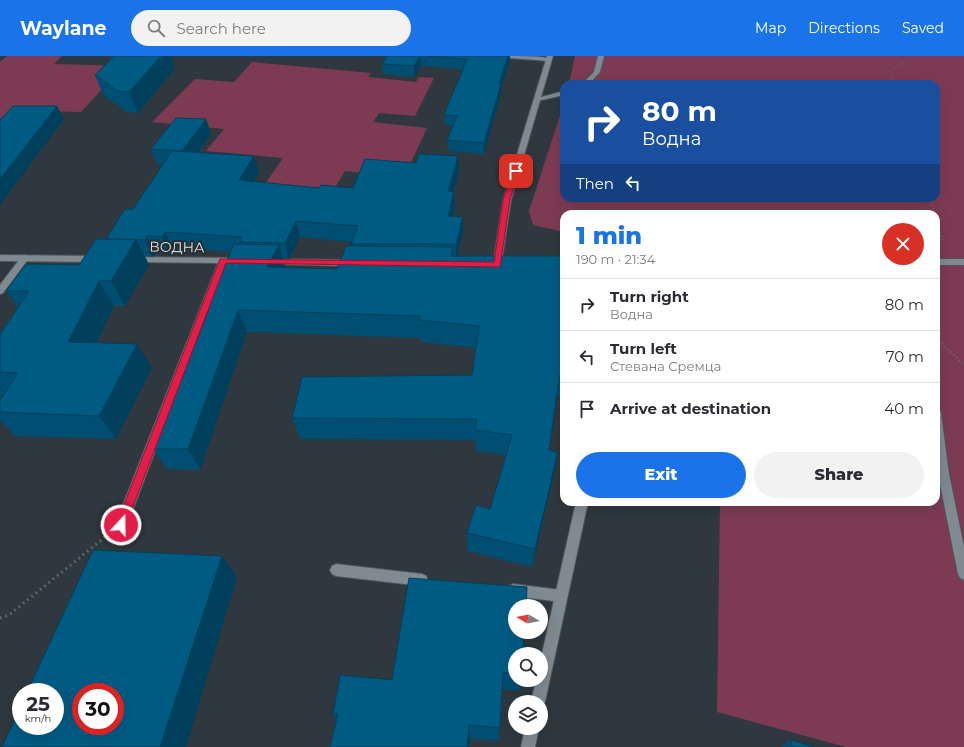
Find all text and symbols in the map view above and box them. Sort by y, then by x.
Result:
search box [131,10,411,46]
text: Waylane [20,17,107,40]
icon: search [145,17,167,39]
text: Search here [177,19,266,38]
text: Map [755,19,786,37]
text: Directions [808,19,880,37]
text: Saved [902,19,944,37]
text: 80 m [642,94,717,128]
icon: right [576,96,628,148]
text: Водна [642,128,701,150]
pin [499,154,533,188]
icon: arrive [505,160,527,182]
icon: left [622,172,644,194]
text: Then [576,174,614,193]
text: 1 min [576,221,642,250]
button: close [882,223,924,265]
street label: ВОДНА [149,238,205,256]
text: 190 m · 21:34 [576,251,655,267]
text: Turn right [610,287,689,306]
icon: right [576,294,598,316]
text: 80 m [885,295,924,314]
text: Водна [610,306,653,322]
text: Turn left [610,339,677,358]
icon: left [576,346,598,368]
text: 70 m [886,347,924,366]
text: Стевана Сремца [610,358,721,374]
icon: arrive [576,398,598,420]
text: Arrive at destination [610,399,771,418]
text: 40 m [884,399,924,418]
button: Exit [576,452,746,498]
button: Share [754,452,924,498]
position arrow [100,504,142,546]
north arrow [508,599,548,639]
map controls [508,599,548,735]
button: search [508,647,548,687]
speed limit sign: 30 [72,683,124,735]
text: 25 [26,692,50,716]
button: layers [508,695,548,735]
text: km/h [25,712,51,725]

